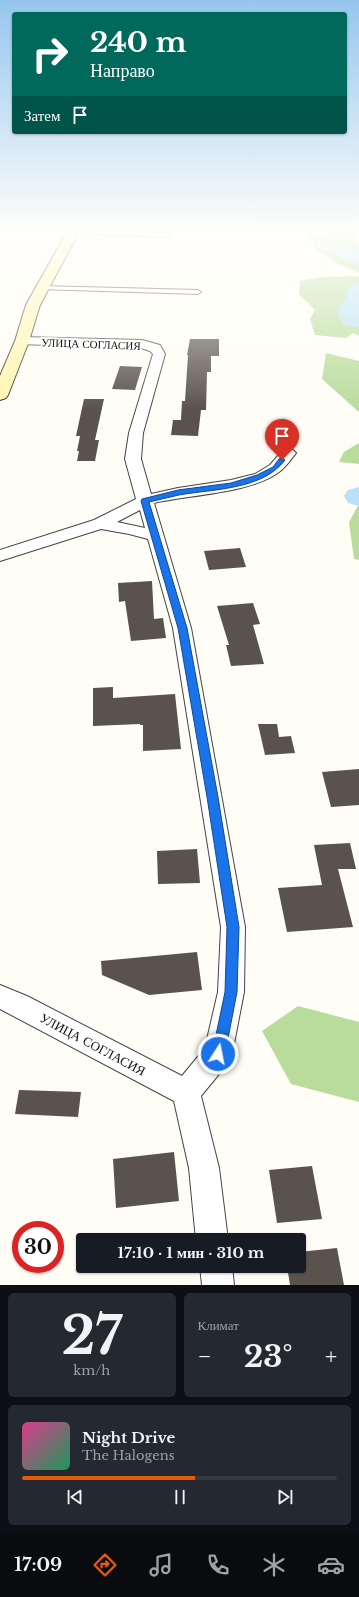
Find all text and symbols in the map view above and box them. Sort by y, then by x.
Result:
text: 240 m [90,25,186,60]
icon: right [24,28,76,80]
text: Направо [90,60,155,82]
icon: arrive [69,104,91,126]
text: Затем [24,106,61,125]
street label: УЛИЦА СОГЛАСИЯ [41,335,142,353]
pin [265,419,299,460]
icon: arrive [271,425,293,447]
street label: УЛИЦА СОГЛАСИЯ [37,1009,149,1080]
position arrow [197,1033,239,1075]
speed limit sign: 30 [12,1221,64,1273]
text: 17:10 · 1 мин · 310 m [118,1243,264,1262]
text: 27 [61,1304,122,1368]
text: Климат [198,1317,239,1334]
text: 23° [244,1338,293,1375]
text: − [198,1343,211,1370]
text: + [325,1343,337,1370]
text: km/h [73,1362,110,1379]
text: Night Drive [82,1428,175,1447]
text: The Halogens [82,1447,175,1464]
icon: previous [64,1486,86,1508]
icon: pause [169,1486,191,1508]
icon: next [274,1486,296,1508]
icon: directions [91,1551,119,1579]
icon: music [147,1551,175,1579]
icon: phone [204,1551,232,1579]
icon: climate [260,1551,288,1579]
icon: car [317,1551,345,1579]
text: 17:09 [14,1554,62,1576]

